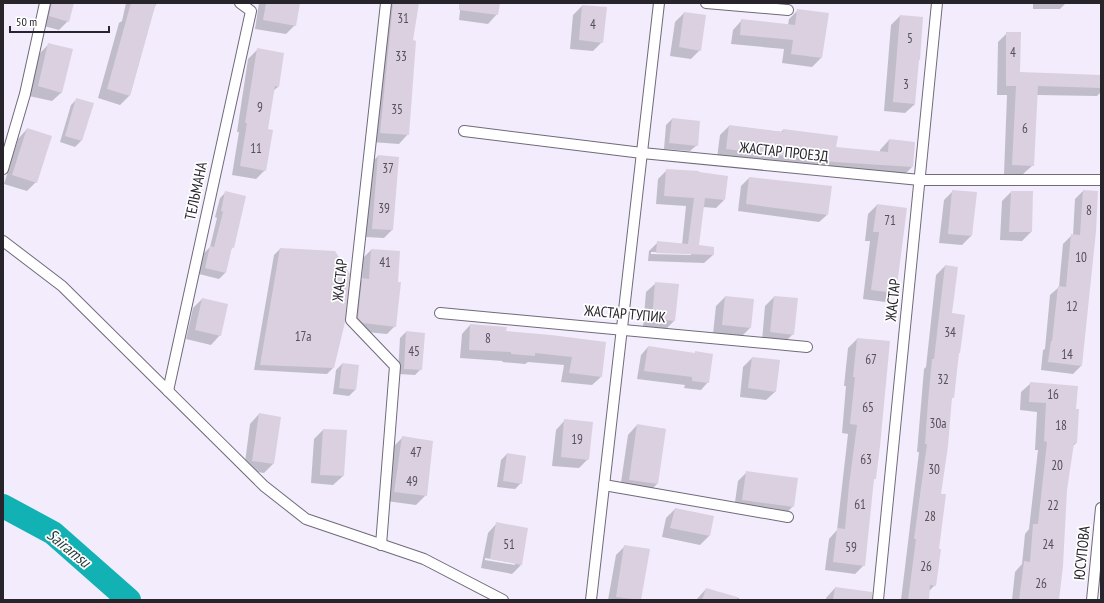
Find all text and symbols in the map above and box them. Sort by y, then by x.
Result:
scale bar [10,8,109,34]
house number: 31 [397,10,409,27]
text: 50 m [16,14,37,29]
house number: 4 [590,16,596,33]
house number: 5 [907,30,913,47]
house number: 4 [1010,44,1016,61]
house number: 33 [395,48,407,65]
house number: 3 [903,76,909,93]
house number: 9 [257,99,263,116]
house number: 35 [391,101,403,118]
house number: 6 [1022,120,1028,137]
street label: ЖАСТАР ПРОЕЗД [738,137,829,166]
house number: 11 [250,140,262,157]
street label: ТЕЛЬМАНА [180,159,211,222]
house number: 37 [382,160,394,177]
house number: 39 [378,200,390,217]
house number: 8 [1086,202,1092,219]
house number: 71 [884,212,896,229]
house number: 10 [1075,249,1087,266]
house number: 41 [379,254,391,271]
street label: ЖАСТАР [328,257,351,303]
street label: ЖАСТАР [881,277,904,323]
house number: 12 [1066,298,1078,315]
street label: ЖАСТАР ТУПИК [582,300,667,327]
house number: 34 [944,324,956,341]
house number: 17a [295,328,311,345]
house number: 8 [485,330,491,347]
house number: 45 [408,343,420,360]
house number: 14 [1061,346,1073,363]
house number: 67 [865,351,877,368]
house number: 32 [937,371,949,388]
house number: 16 [1047,386,1059,403]
house number: 65 [862,399,874,416]
house number: 30а [930,415,946,432]
house number: 18 [1055,417,1067,434]
house number: 19 [571,431,583,448]
house number: 47 [410,444,422,461]
house number: 63 [860,451,872,468]
house number: 20 [1051,457,1063,474]
house number: 30 [928,461,940,478]
house number: 49 [406,473,418,490]
house number: 61 [854,496,866,513]
house number: 22 [1047,497,1059,514]
house number: 28 [924,508,936,525]
water label: Sairamsu [43,524,96,572]
street label: ЮСУПОВА [1069,524,1094,581]
house number: 51 [503,536,515,553]
house number: 24 [1042,536,1054,553]
house number: 59 [845,539,857,556]
house number: 26 [920,558,932,575]
house number: 26 [1035,575,1047,592]

